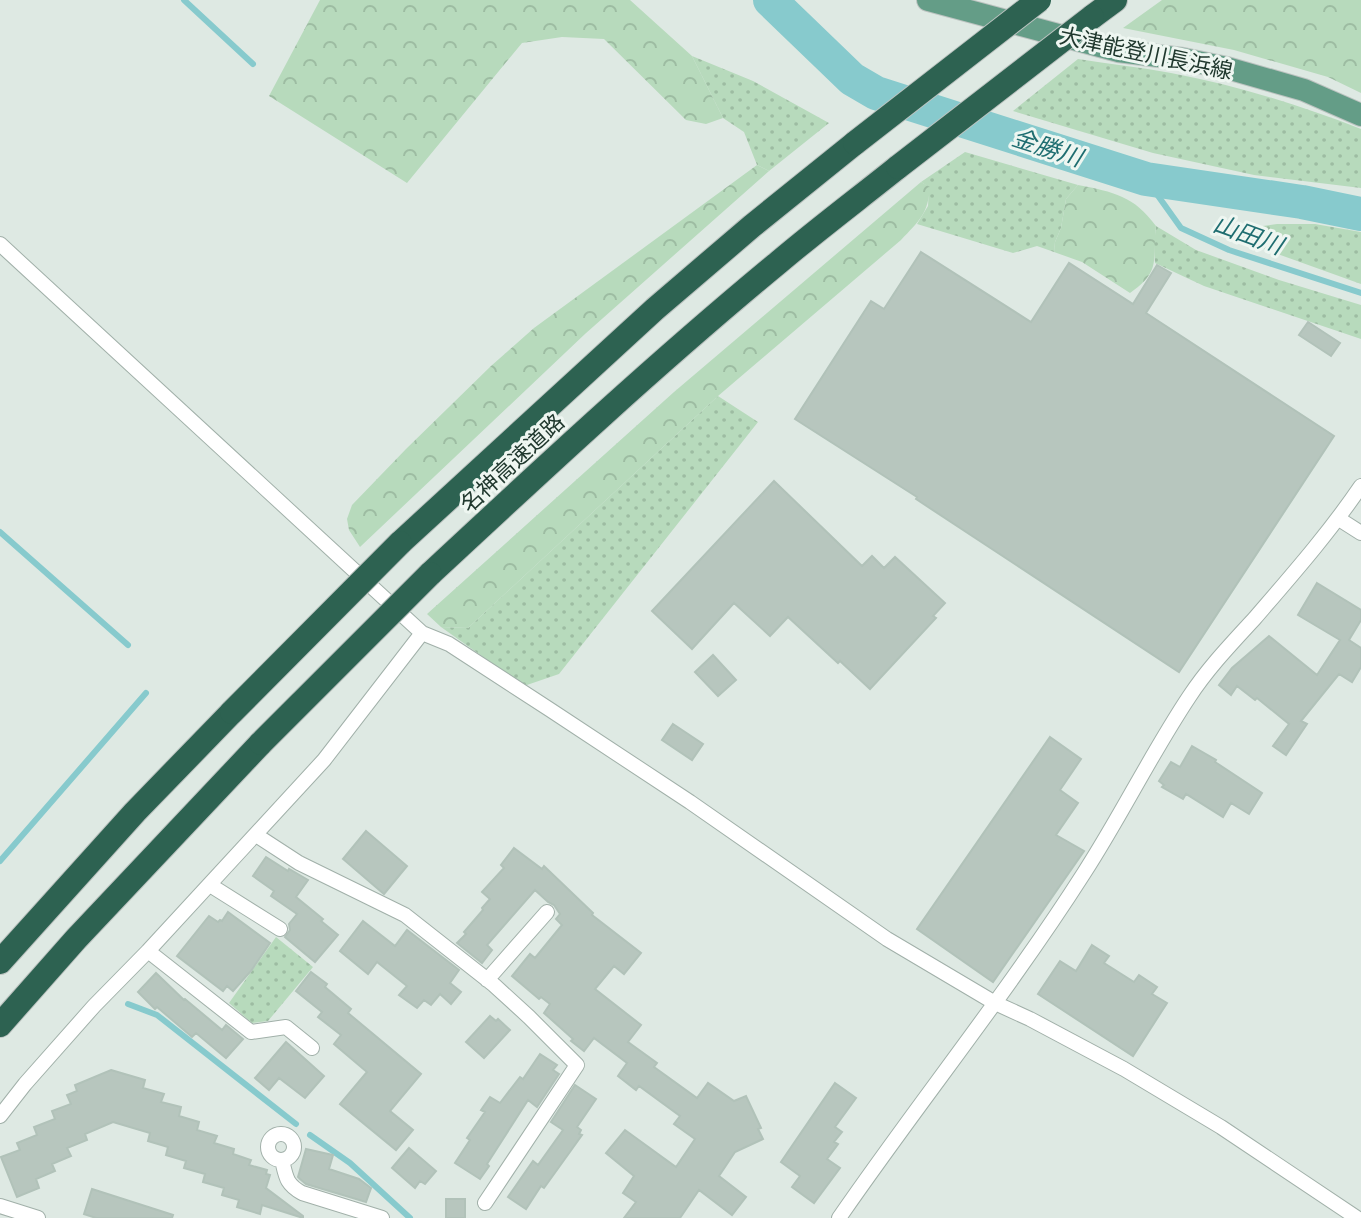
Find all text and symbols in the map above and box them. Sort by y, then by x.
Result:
street label: 大津能登川長浜線 [1057,21,1235,85]
water label: 金勝川 [1008,122,1089,173]
water label: 山田川 [1209,208,1290,261]
street label: 名神高速道路 [454,408,570,518]

